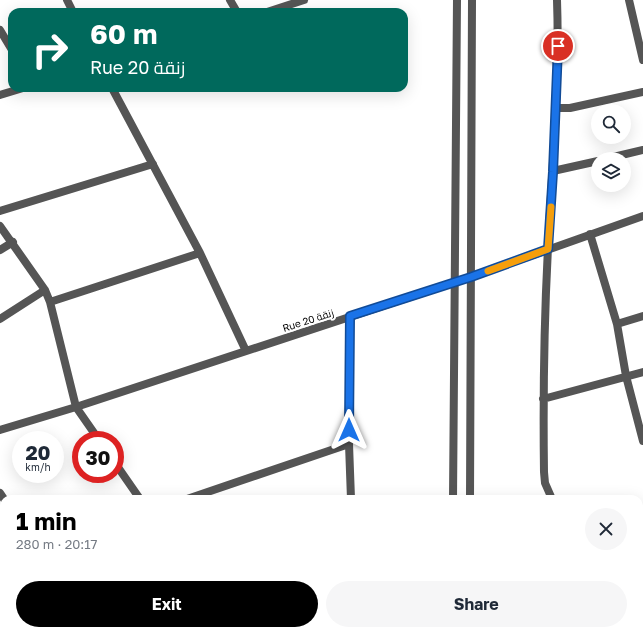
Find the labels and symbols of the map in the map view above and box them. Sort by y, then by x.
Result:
pin [541,29,575,63]
street label: Rue 20 زنقة [281,306,335,334]
position arrow [328,409,370,451]
speed limit sign: 30 [72,431,124,483]

